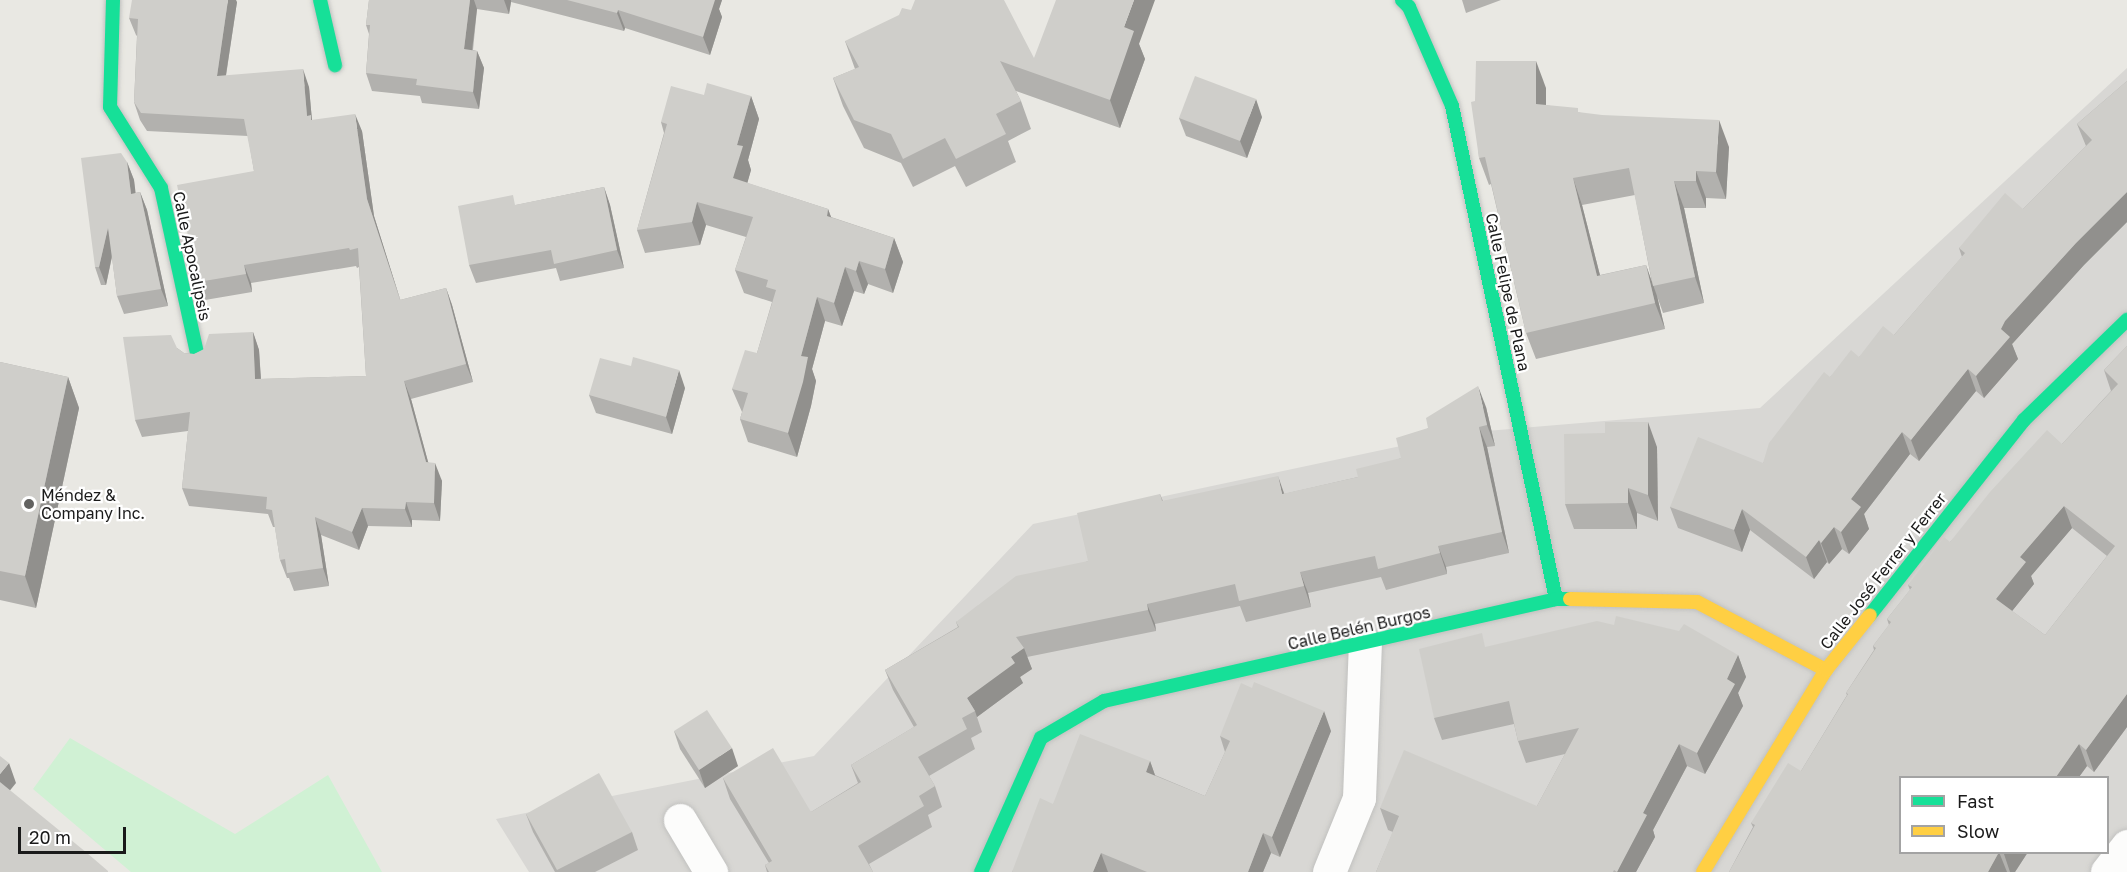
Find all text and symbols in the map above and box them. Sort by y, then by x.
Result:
street label: Calle Apocalipsis [169,190,215,322]
street label: Calle Felipe de Plana [1482,211,1534,373]
place label: Méndez & Company Inc. [41,485,145,523]
street label: Calle José Ferrer y Ferrer [1816,489,1950,653]
marker: Méndez & Company Inc. [22,497,36,511]
street label: Calle Belén Burgos [1286,602,1432,654]
legend [1899,776,2109,854]
text: Fast [1957,790,1994,812]
scale bar [21,815,129,853]
text: Slow [1957,820,1999,842]
text: 20 m [29,826,71,848]

